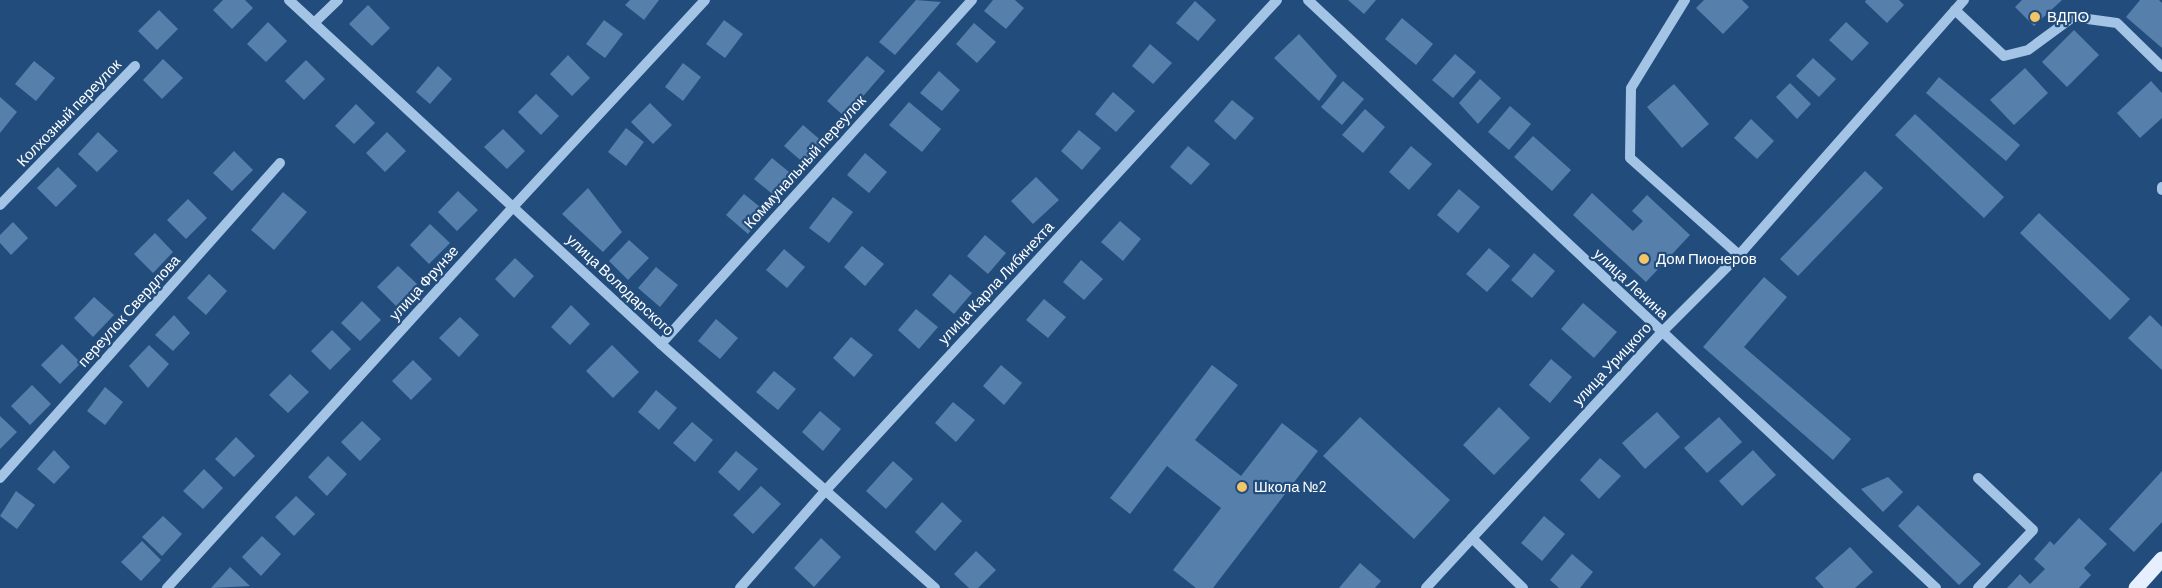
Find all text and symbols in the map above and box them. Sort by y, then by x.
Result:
place label: ВДПО [2047,7,2089,25]
marker: ВДПО [2028,10,2042,24]
street label: Колхозный переулок [12,55,124,170]
street label: Коммунальный переулок [740,91,869,232]
street label: улица Карла Либкнехта [934,217,1057,347]
street label: улица Володарского [563,230,678,339]
street label: улица Фрунзе [385,241,462,324]
street label: улица Ленина [1591,244,1673,323]
place label: Дом Пионеров [1656,249,1757,267]
street label: переулок Свердлова [73,250,184,370]
marker: Дом Пионеров [1637,252,1651,266]
street label: улица Урицкого [1568,318,1654,409]
place label: Школа №2 [1254,477,1327,495]
marker: Школа №2 [1235,480,1249,494]

